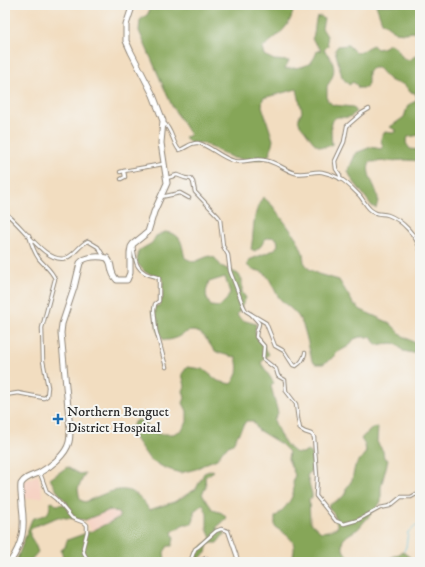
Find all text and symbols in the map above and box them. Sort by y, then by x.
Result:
place label: Northern Benguet District Hospital [67,403,170,437]
marker: Northern Benguet District Hospital [52,413,64,425]

